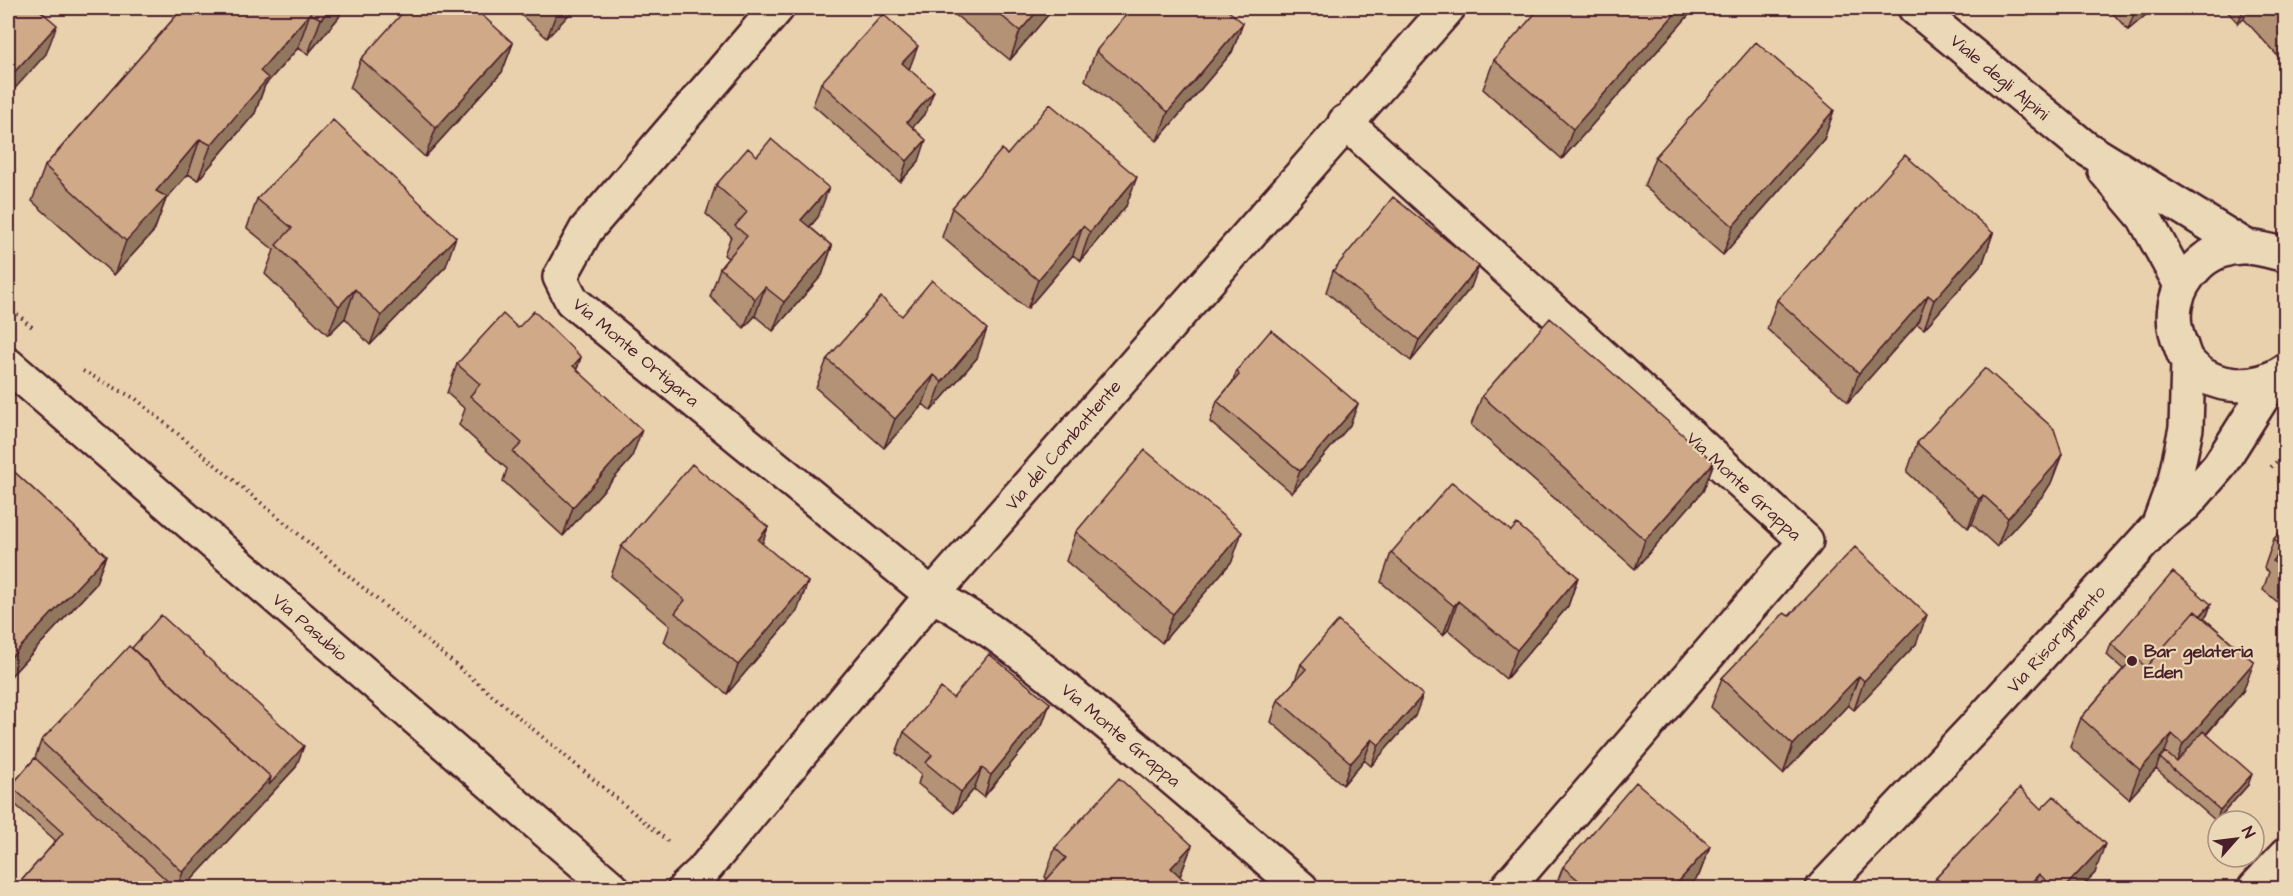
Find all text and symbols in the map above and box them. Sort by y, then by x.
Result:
street label: Viale degli Alpini [1944,28,2055,127]
street label: Via Monte Ortigara [566,292,704,414]
street label: Via del Combattente [1000,374,1127,516]
street label: Via Monte Grappa [1681,426,1807,546]
street label: Via Risorgimento [2001,580,2112,699]
street label: Via Pasubio [267,588,353,667]
place label: Bar gelateria Eden [2144,639,2254,685]
marker: Bar gelateria Eden [2125,654,2139,668]
street label: Via Monte Grappa [1055,678,1186,793]
north arrow [2206,809,2266,869]
text: N [2236,823,2260,842]

